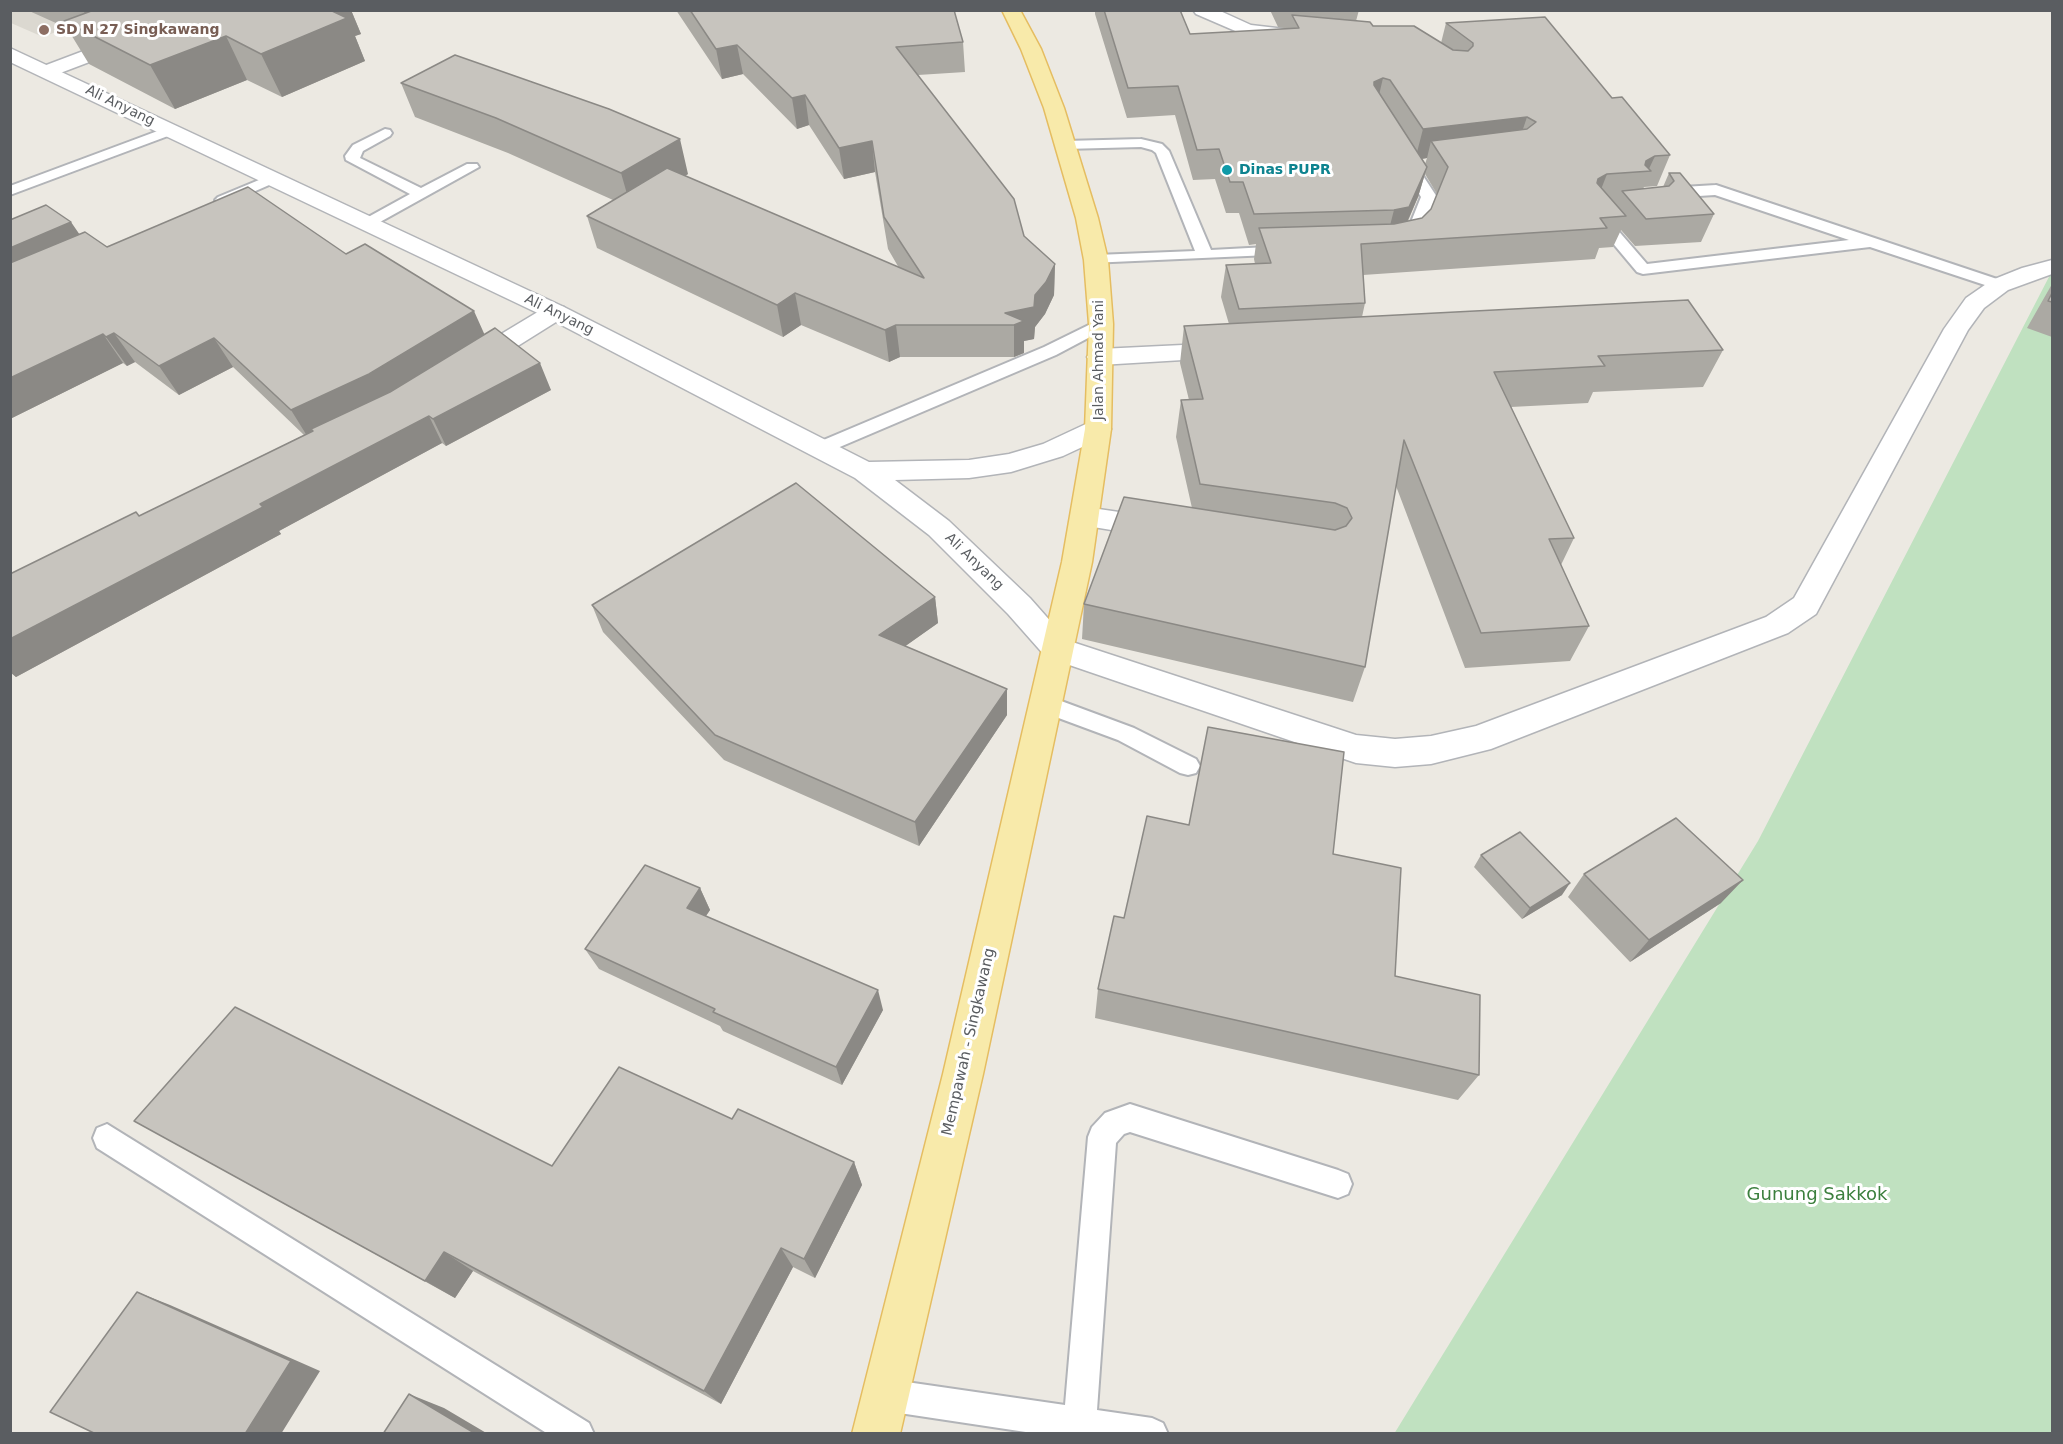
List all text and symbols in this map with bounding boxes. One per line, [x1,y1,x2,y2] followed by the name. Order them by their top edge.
[56,22,220,38] place label: SD N 27 Singkawang
[37,23,51,37] marker: SD N 27 Singkawang
[83,82,157,130] street label: Ali Anyang
[1239,162,1331,178] place label: Dinas PUPR
[1220,163,1234,177] marker: Dinas PUPR
[522,291,596,339] street label: Ali Anyang
[1091,300,1107,420] street label: Jalan Ahmad Yani
[941,530,1007,594] street label: Ali Anyang
[939,946,999,1138] street label: Mempawah - Singkawang
[1747,1184,1887,1206] park label: Gunung Sakkok

